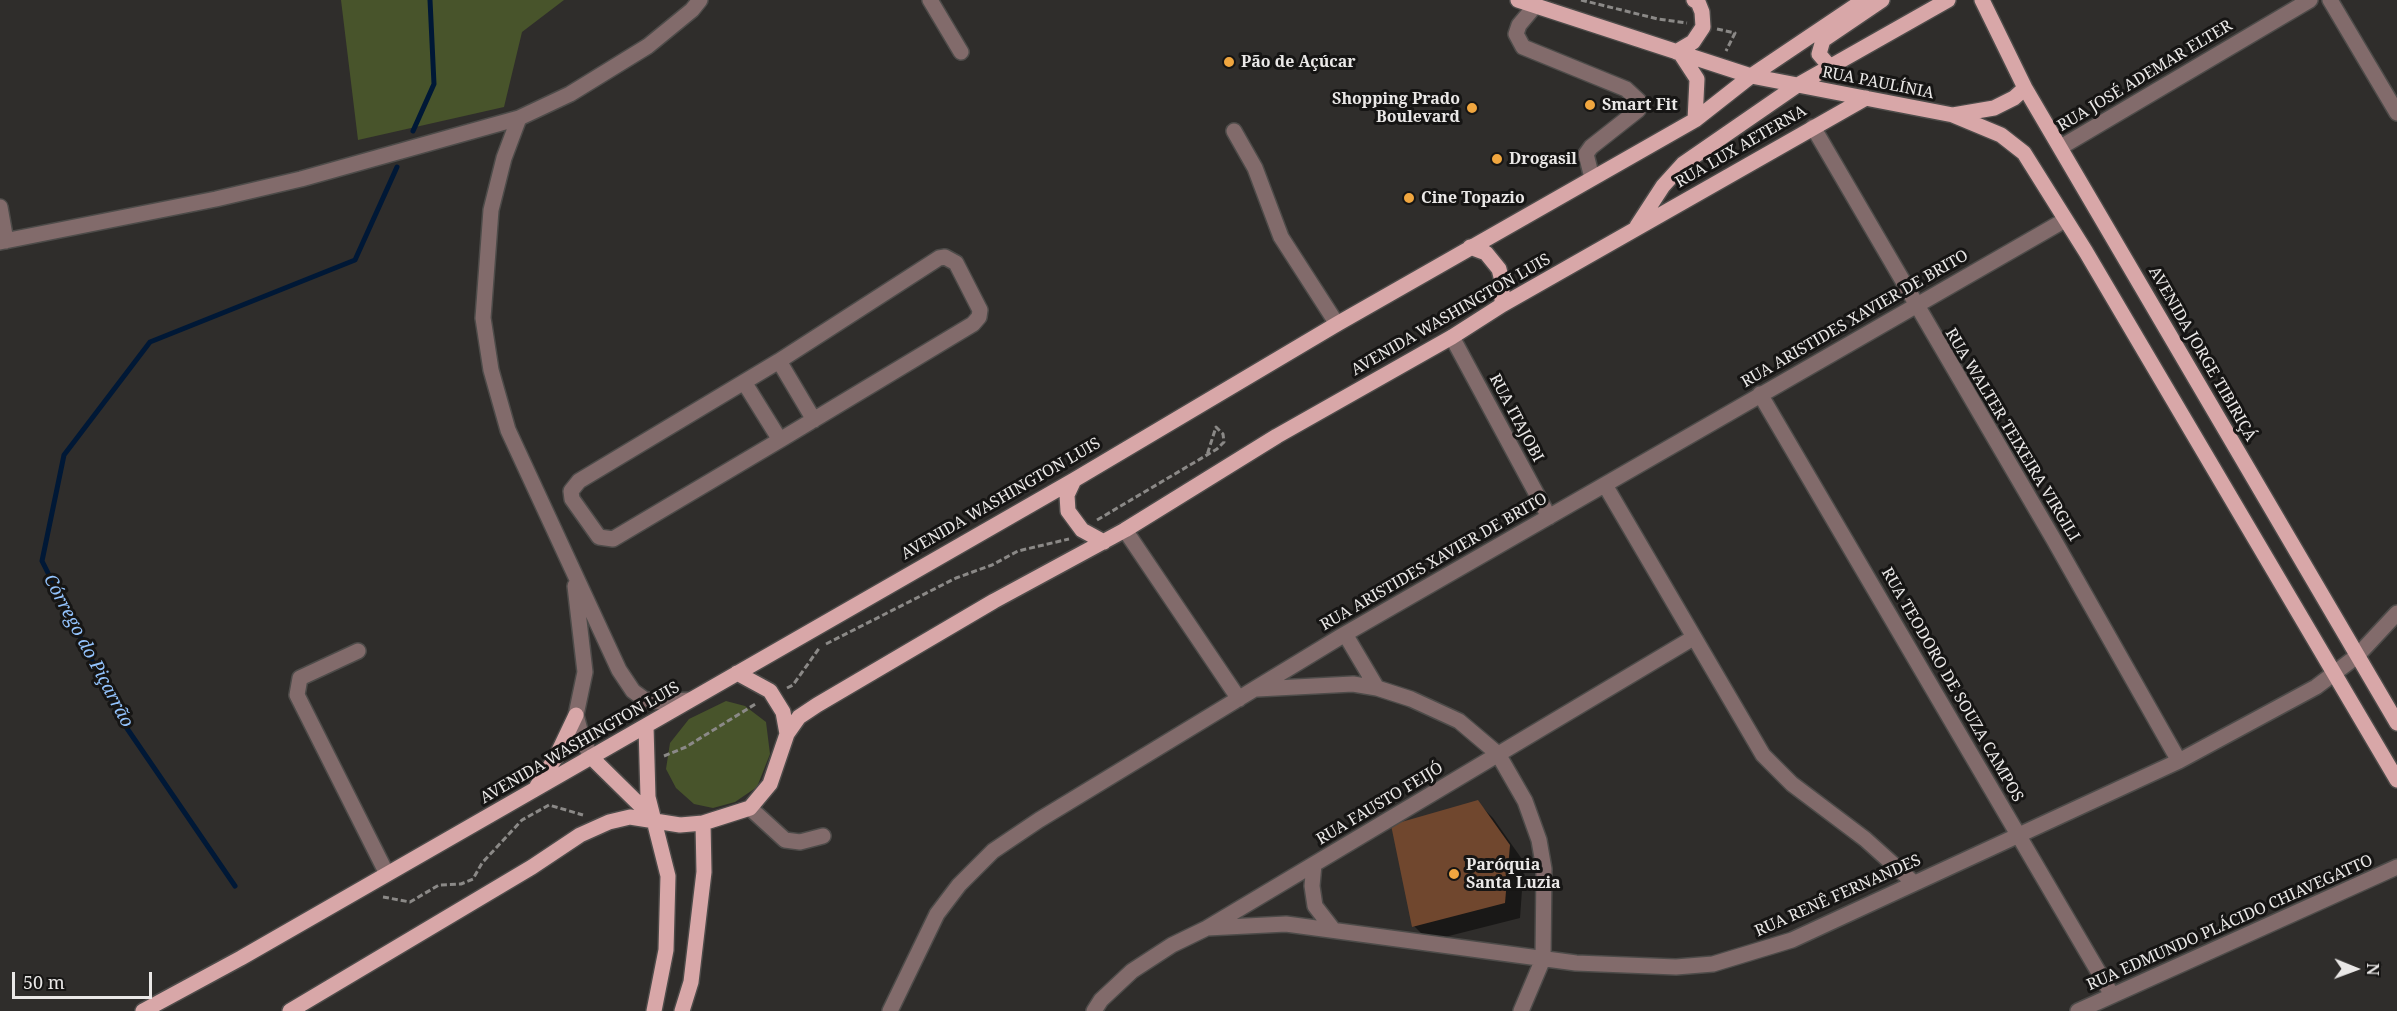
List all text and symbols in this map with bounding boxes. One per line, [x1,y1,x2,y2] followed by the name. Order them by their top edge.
[2054,16,2236,136] street label: RUA JOSÉ ADEMAR ELTER
[1241,52,1356,72] place label: Pão de Açúcar
[1222,55,1236,69] marker: Pão de Açúcar
[1820,63,1936,103] street label: RUA PAULÍNIA
[1332,89,1460,127] place label: Shopping Prado Boulevard
[1602,95,1678,115] place label: Smart Fit
[1583,98,1597,112] marker: Smart Fit
[1465,101,1479,115] marker: Shopping Prado Boulevard
[1672,102,1810,192] street label: RUA LUX AETERNA
[1509,149,1577,169] place label: Drogasil
[1490,152,1504,166] marker: Drogasil
[1421,188,1525,208] place label: Cine Topazio
[1402,191,1416,205] marker: Cine Topazio
[1738,246,1972,392] street label: RUA ARISTIDES XAVIER DE BRITO
[1348,250,1554,380] street label: AVENIDA WASHINGTON LUIS
[2144,263,2260,445] street label: AVENIDA JORGE TIBIRIÇÁ
[1941,325,2083,545] street label: RUA WALTER TEIXEIRA VIRGILI
[1485,371,1547,465] street label: RUA ITAJOBI
[898,434,1104,564] street label: AVENIDA WASHINGTON LUIS
[1317,489,1551,635] street label: RUA ARISTIDES XAVIER DE BRITO
[1877,564,2027,806] street label: RUA TEODORO DE SOUZA CAMPOS
[38,571,138,731] water label: Córrego do Piçarrão
[477,678,683,808] street label: AVENIDA WASHINGTON LUIS
[1313,759,1447,849] street label: RUA FAUSTO FEIJÓ
[1752,851,1924,941] street label: RUA RENÊ FERNANDES
[2084,851,2376,995] street label: RUA EDMUNDO PLÁCIDO CHIAVEGATTO
[1466,855,1561,893] place label: Paróquia Santa Luzia
[1447,867,1461,881] marker: Paróquia Santa Luzia
[2325,939,2385,999] north arrow
[15,960,154,998] scale bar
[23,970,65,994] text: 50 m

